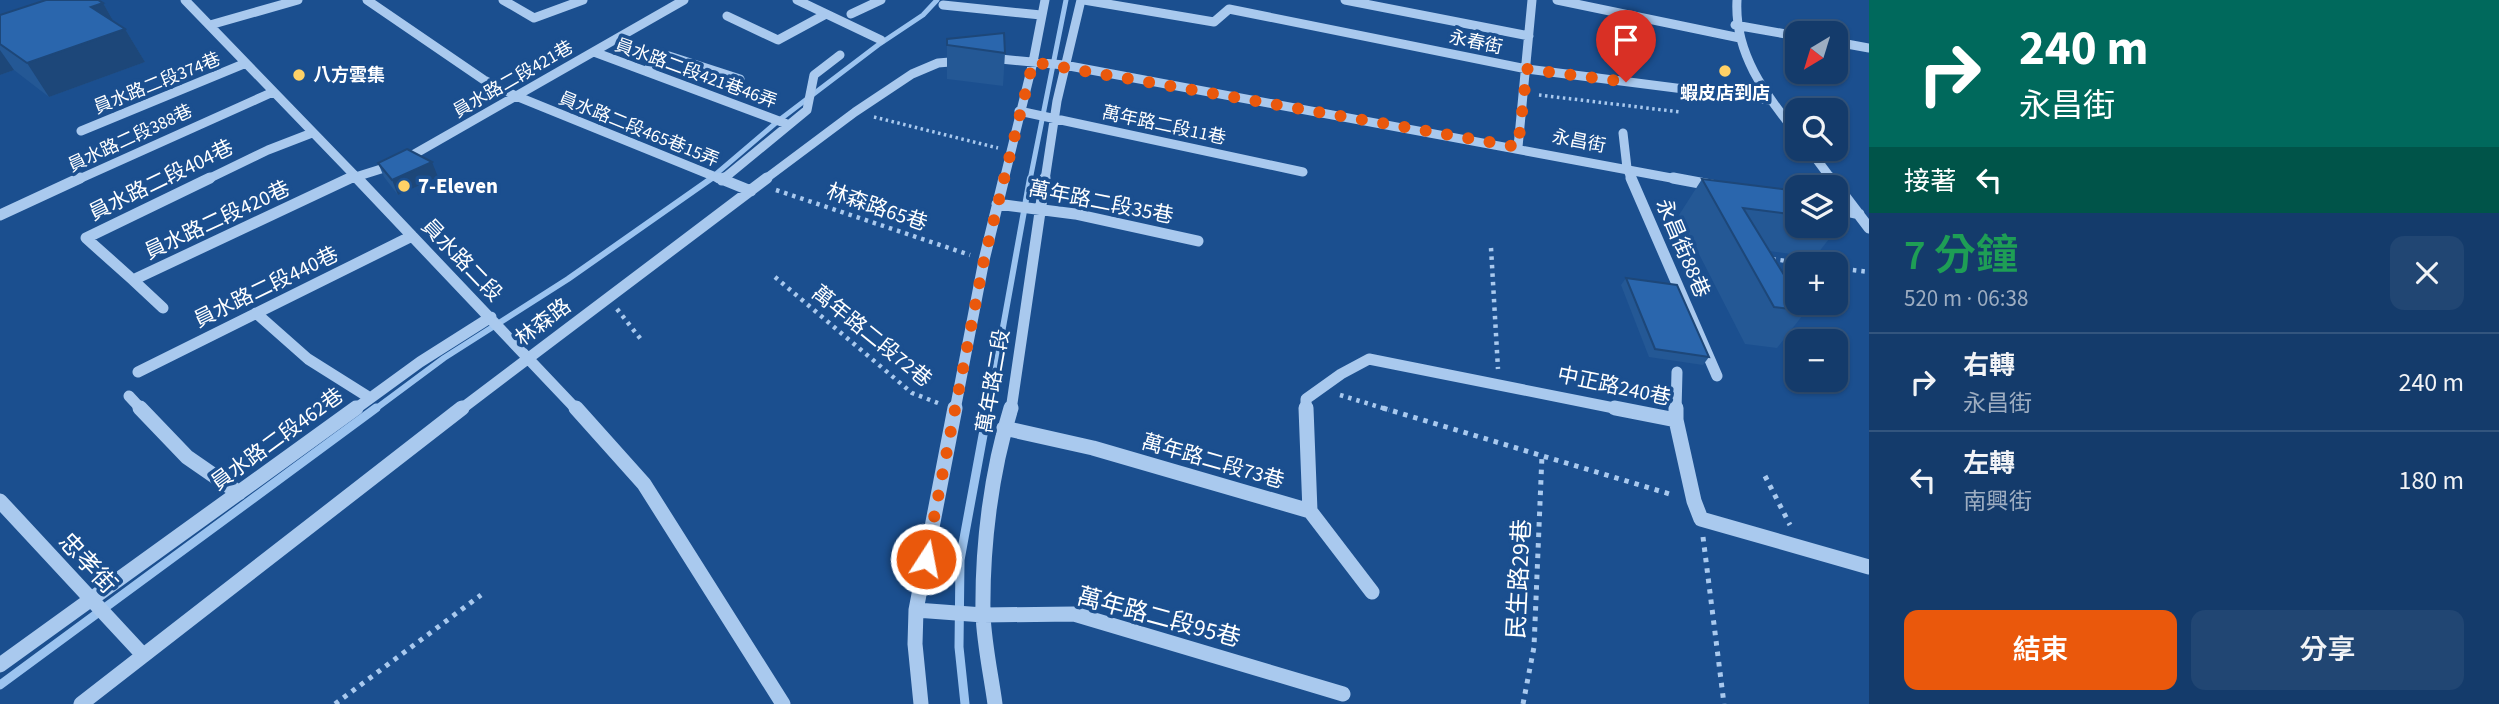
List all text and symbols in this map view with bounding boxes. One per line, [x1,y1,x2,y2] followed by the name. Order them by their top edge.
[1596,10,1656,82] pin
[2019,14,2148,84] text: 240 m
[1607,21,1645,59] icon: arrive
[1785,21,1848,84] north arrow
[1785,21,1848,392] map controls
[1447,25,1505,60] street label: 永春街
[1904,28,1995,119] icon: right
[611,33,780,114] street label: 員水路二段421巷46弄
[449,35,578,124] street label: 員水路二段421巷
[90,47,224,120] street label: 員水路二段374巷
[313,63,385,88] place label: 八方雲集
[1717,63,1733,79] marker: 蝦皮店到店
[291,67,307,83] marker: 八方雲集
[1680,81,1770,106] place label: 蝦皮店到店
[2019,83,2115,129] text: 永昌街
[555,86,723,173] street label: 員水路二段465巷15弄
[1785,98,1848,161] button: search
[64,99,197,178] street label: 員水路二段388巷
[1100,100,1228,151] street label: 萬年路二段11巷
[1550,124,1608,159] street label: 永昌街
[84,132,238,228] street label: 員水路二段404巷
[1970,161,2008,199] icon: left
[1904,163,1956,200] text: 接著
[418,171,498,201] place label: 7-Eleven
[139,173,295,267] street label: 員水路二段420巷
[1026,173,1176,231] street label: 萬年路二段35巷
[1785,175,1848,238] button: layers
[823,176,931,238] street label: 林森路65巷
[396,178,412,194] marker: 7-Eleven
[1649,194,1717,302] street label: 永昌街88巷
[415,212,509,308] street label: 員水路二段
[1904,226,2018,286] text: 7 分鐘
[2390,236,2464,310] button: close
[189,239,343,335] street label: 員水路二段440巷
[1785,252,1848,315] button: +
[805,278,939,394] street label: 萬年路二段72巷
[1904,282,2028,315] text: 520 m · 06:38
[509,291,577,353] street label: 林森路
[969,327,1017,435] street label: 萬年路二段
[1785,329,1848,392] button: −
[1963,347,2015,384] text: 右轉
[1554,359,1674,413] street label: 中正路240巷
[1904,363,1942,401] icon: right
[2398,364,2464,401] text: 240 m
[205,381,349,497] street label: 員水路二段462巷
[1963,387,2032,420] text: 永昌街
[1138,426,1288,496] street label: 萬年路二段73巷
[1963,445,2015,482] text: 左轉
[1904,461,1942,499] icon: left
[2398,462,2464,499] text: 180 m
[1963,485,2032,518] text: 南興街
[1499,518,1540,640] street label: 民生路29巷
[889,522,963,596] position arrow
[50,525,125,602] street label: 忠孝街
[1073,579,1244,656] street label: 萬年路二段95巷
[1904,610,2177,690] button: 結束
[2191,610,2464,690] button: 分享

